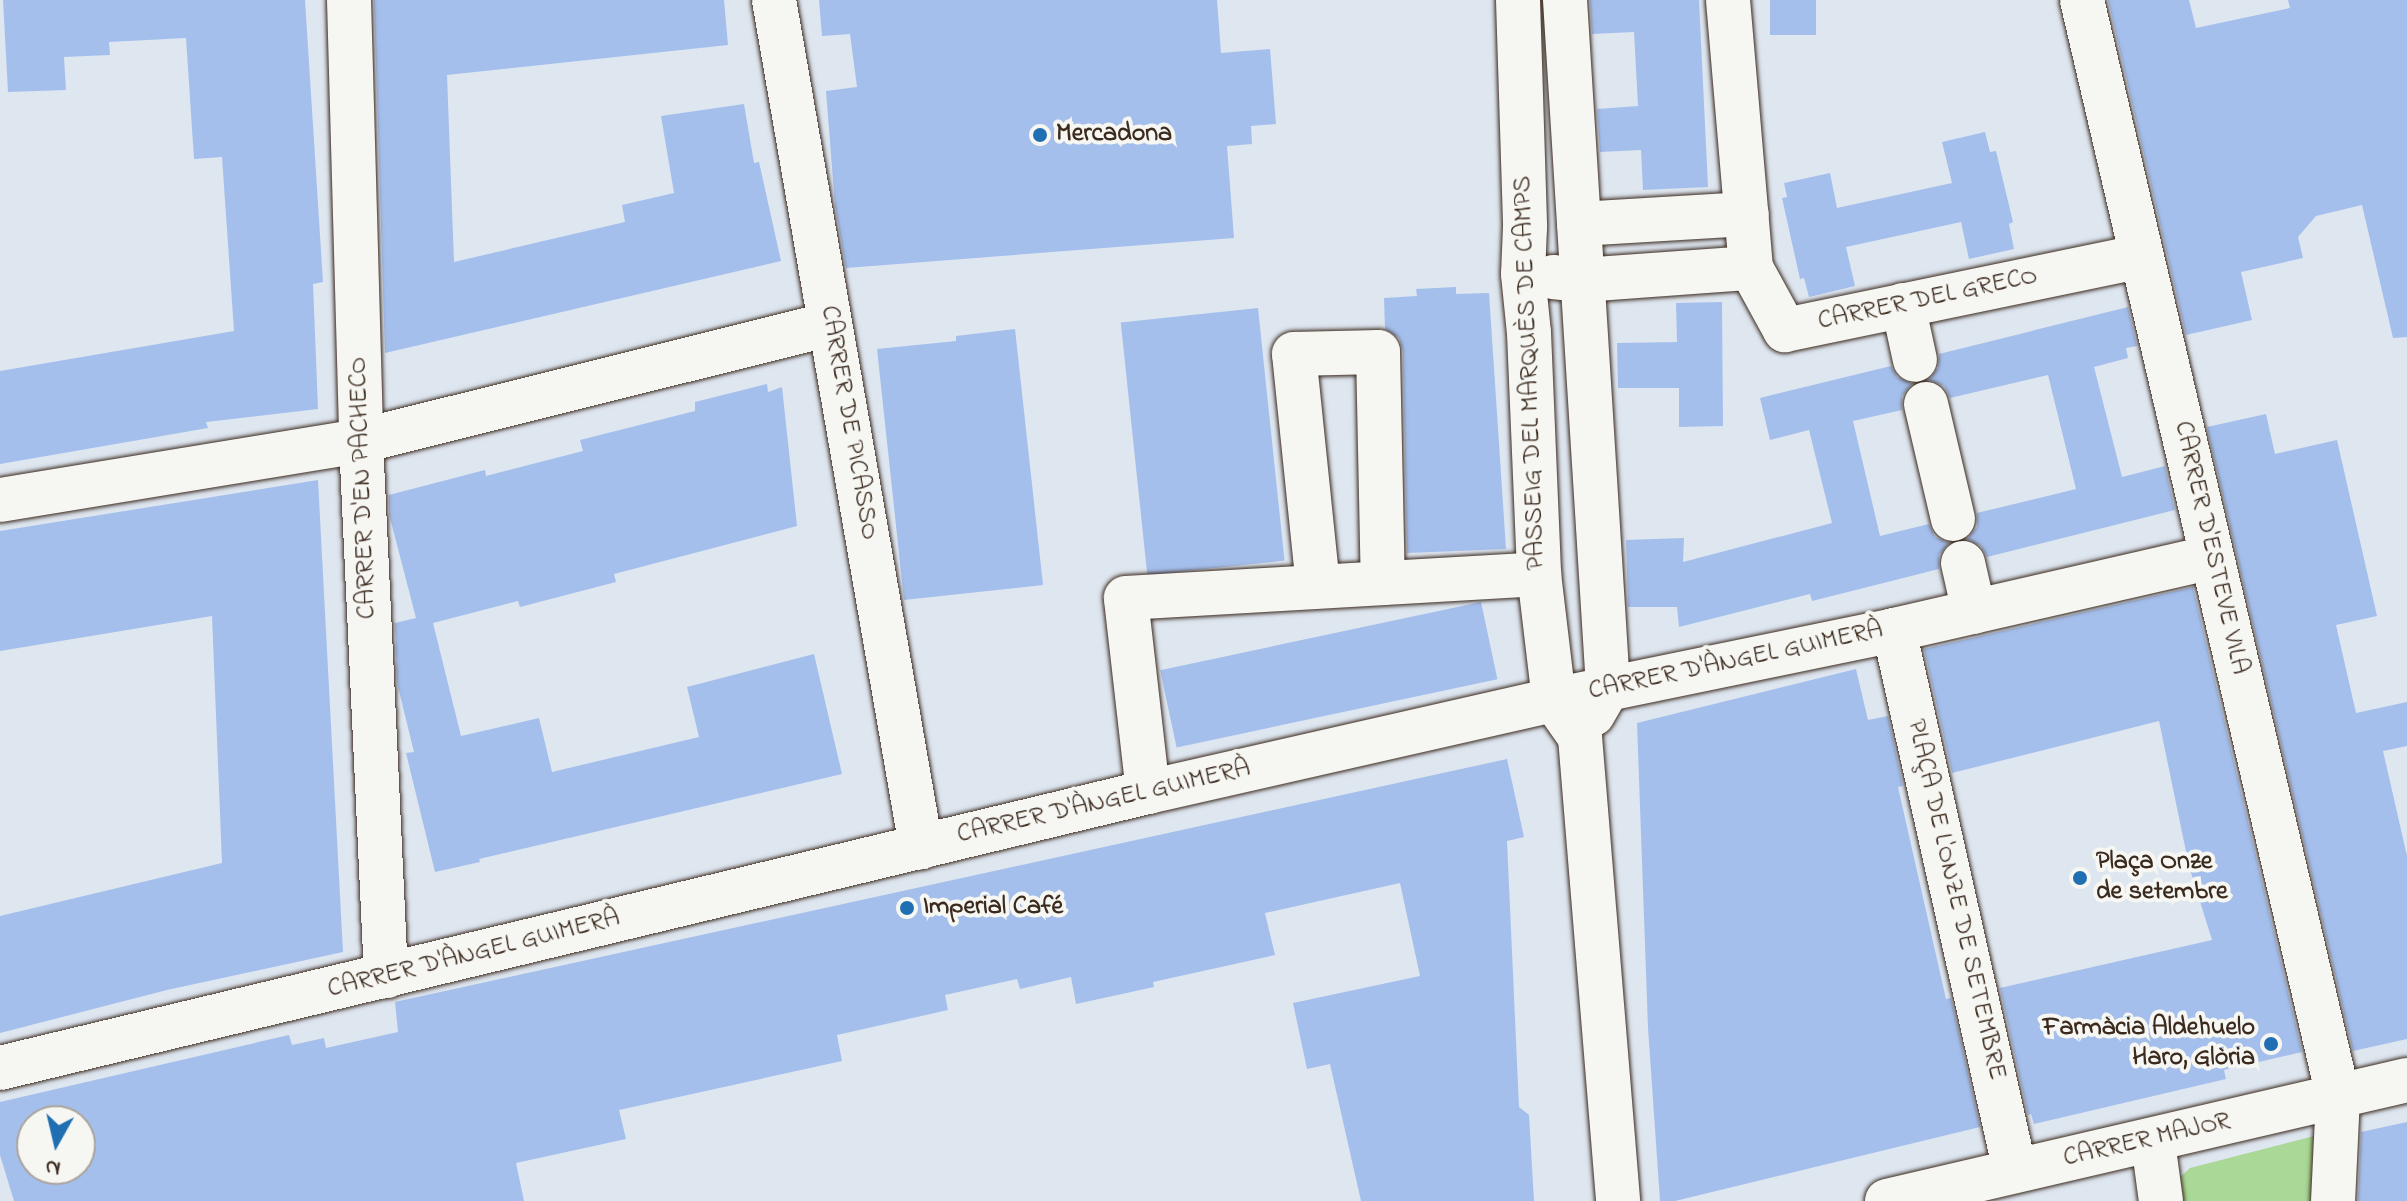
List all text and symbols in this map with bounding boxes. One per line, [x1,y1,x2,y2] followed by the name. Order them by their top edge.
[1056,119,1172,151] place label: Mercadona
[1031,126,1049,144] marker: Mercadona
[1509,175,1553,571] street label: PASSEIG DEL MARQUÈS DE CAMPS
[1815,261,2041,339] street label: CARRER DEL GRECO
[812,303,884,543] street label: CARRER DE PICASSO
[344,356,384,620] street label: CARRER D'EN PACHECO
[2166,418,2254,678] street label: CARRER D'ESTEVE VILA
[1586,616,1886,708] street label: CARRER D'ÀNGEL GUIMERÀ
[1898,717,2012,1083] street label: PLAÇA DE L'ONZE DE SETEMBRE
[954,754,1254,852] street label: CARRER D'ÀNGEL GUIMERÀ
[2096,847,2228,908] place label: Plaça Onze de setembre
[2071,869,2089,887] marker: Plaça Onze de setembre
[923,892,1063,924] place label: Imperial Café
[898,899,916,917] marker: Imperial Café
[325,904,623,1006] street label: CARRER D'ÀNGEL GUIMERÀ
[2043,1013,2255,1074] place label: Farmàcia Aldehuelo Haro, Glòria
[2262,1035,2280,1053] marker: Farmàcia Aldehuelo Haro, Glòria
[16,1105,96,1185] north arrow
[2061,1107,2233,1175] street label: CARRER MAJOR
[43,1150,63,1184] text: N

